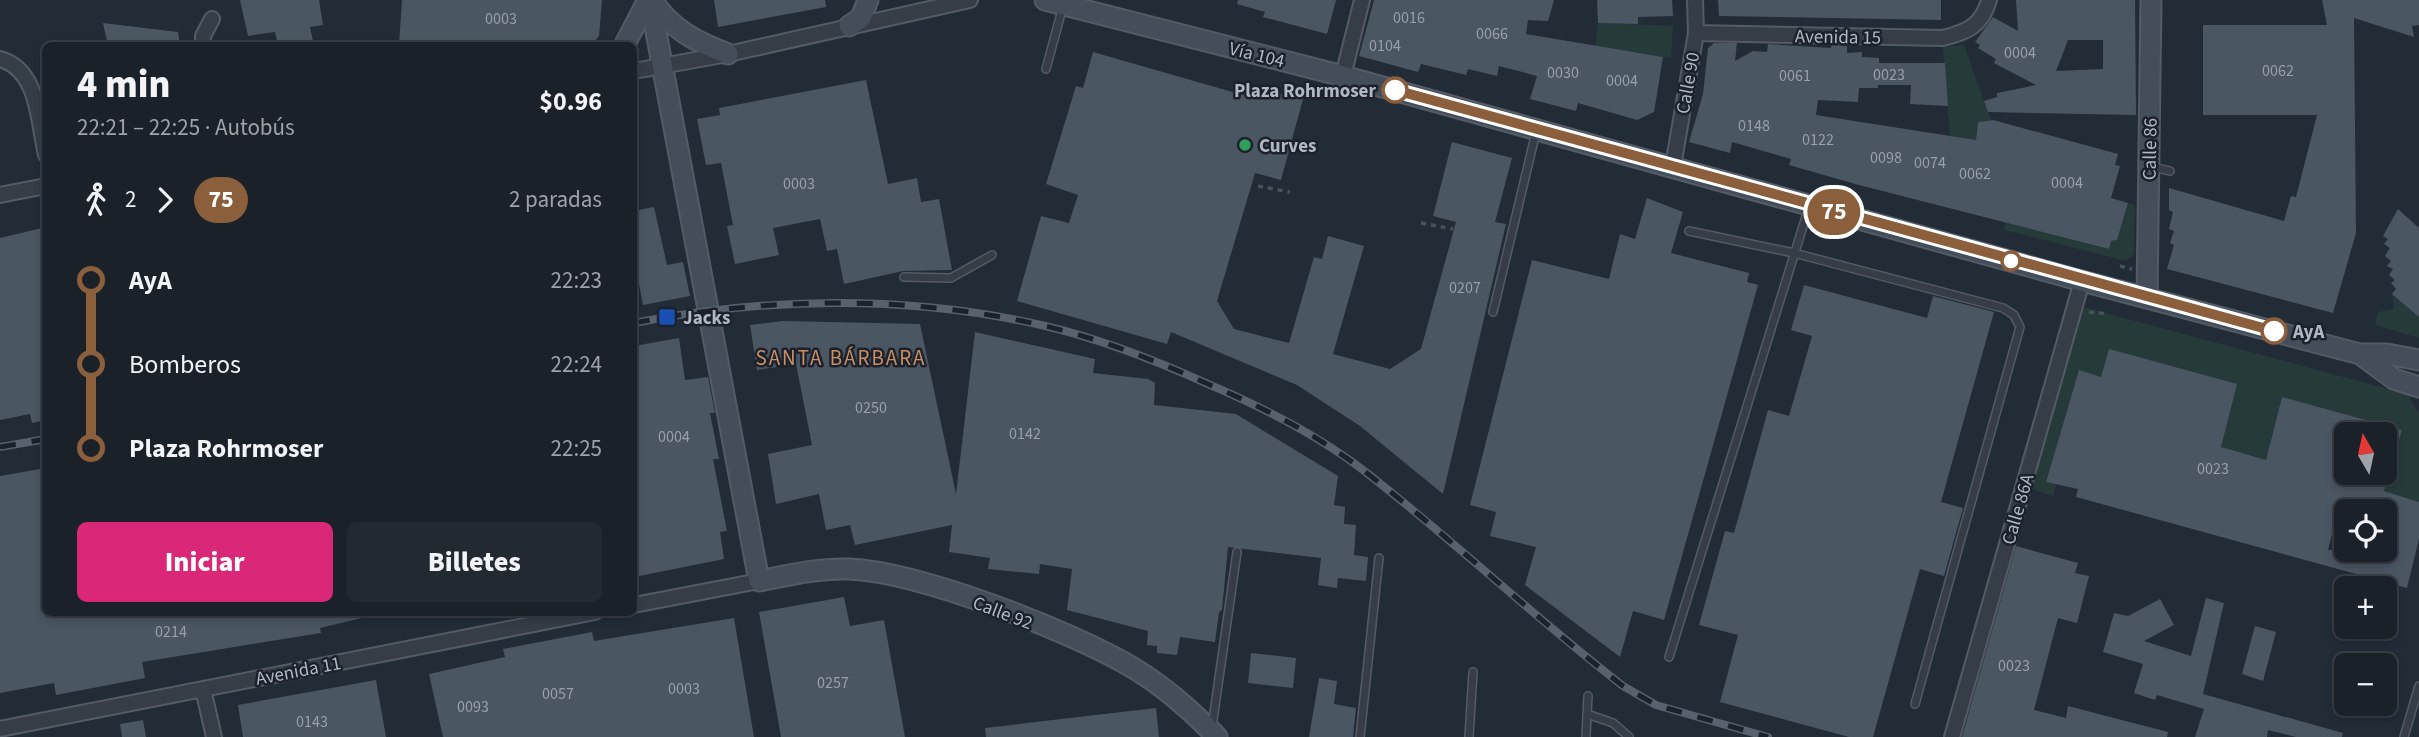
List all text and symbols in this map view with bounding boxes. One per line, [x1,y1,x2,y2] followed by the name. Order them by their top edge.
[1393,7,1425,29] house number: 0016
[485,8,517,30] house number: 0003
[1476,23,1508,45] house number: 0066
[1795,23,1881,52] street label: Avenida 15
[1369,35,1401,57] house number: 0104
[1226,36,1287,75] street label: Vía 104
[2004,42,2036,64] house number: 0004
[1670,50,1707,116] street label: Calle 90
[77,58,170,112] text: 4 min
[2262,60,2294,82] house number: 0062
[1547,62,1579,84] house number: 0030
[1873,64,1905,86] house number: 0023
[1779,65,1811,87] house number: 0061
[1606,70,1638,92] house number: 0004
[1382,77,1408,103] marker: Plaza Rohrmoser
[1234,78,1376,105] place label: Plaza Rohrmoser
[539,83,602,120] text: $0.96
[77,111,295,144] text: 22:21 – 22:25 · Autobús
[1738,115,1770,137] house number: 0148
[2136,118,2165,180] street label: Calle 86
[1802,129,1834,151] house number: 0122
[1259,133,1316,160] place label: Curves
[1237,137,1253,153] marker: Curves
[1870,147,1902,169] house number: 0098
[1914,152,1946,174] house number: 0074
[1959,163,1991,185] house number: 0062
[2051,172,2083,194] house number: 0004
[783,173,815,195] house number: 0003
[77,181,115,219] icon: walk
[146,181,184,219] icon: forward
[208,182,234,217] text: 75
[125,183,136,216] text: 2
[509,183,602,216] text: 2 paradas
[1802,189,1866,235] line badge: 75
[1821,194,1847,229] text: 75
[2001,251,2021,271] unlabelled marker
[129,262,172,299] text: AyA
[551,264,602,297] text: 22:23
[1449,277,1481,299] house number: 0207
[683,305,730,332] place label: Jacks
[657,307,677,327] marker: Jacks
[2261,318,2287,344] marker: AyA
[2292,319,2324,346] place label: AyA
[756,343,926,373] district label: SANTA BÁRBARA
[129,346,241,383] text: Bomberos
[551,348,602,381] text: 22:24
[855,397,887,419] house number: 0250
[2334,422,2398,485] north arrow
[2334,422,2397,716] map controls
[1009,423,1041,445] house number: 0142
[658,426,690,448] house number: 0004
[129,430,323,467] text: Plaza Rohrmoser
[551,432,602,465] text: 22:25
[2197,458,2229,480] house number: 0023
[1995,470,2042,548] street label: Calle 86A
[2334,499,2397,562] button: locate
[77,522,333,602] button: Iniciar
[347,522,602,602] button: Billetes
[2334,576,2397,639] button: +
[969,590,1036,637] street label: Calle 92
[155,621,187,643] house number: 0214
[253,650,343,693] street label: Avenida 11
[2334,653,2397,716] button: −
[1998,655,2030,677] house number: 0023
[817,672,849,694] house number: 0257
[668,678,700,700] house number: 0003
[542,683,574,705] house number: 0057
[457,696,489,718] house number: 0093
[296,711,328,733] house number: 0143

